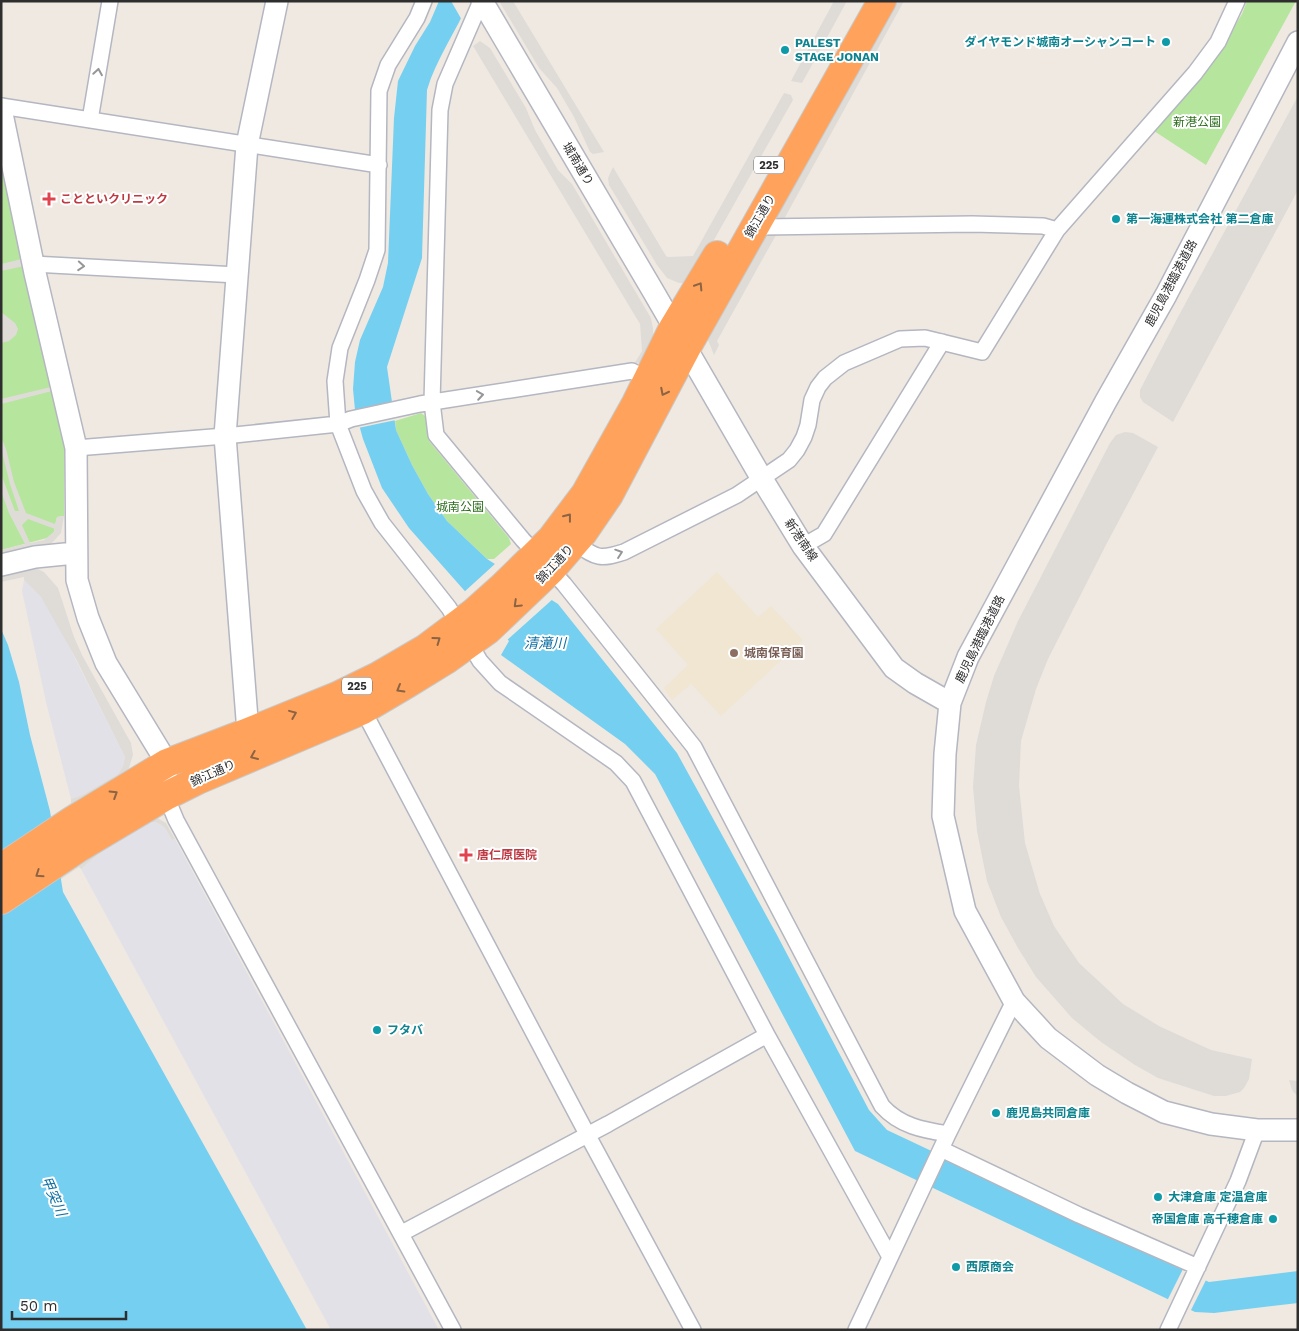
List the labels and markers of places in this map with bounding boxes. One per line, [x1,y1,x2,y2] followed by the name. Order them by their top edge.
[965,35,1156,49] place label: ダイヤモンド城南オーシャンコート
[795,36,879,64] place label: PALEST STAGE JONAN
[1160,36,1172,48] marker: ダイヤモンド城南オーシャンコート
[779,44,791,56] marker: PALEST STAGE JONAN
[42,192,56,206] marker: ことといクリニック
[60,192,168,206] place label: ことといクリニック
[1126,212,1273,226] place label: 第一海運株式会社 第二倉庫
[1110,213,1122,225] marker: 第一海運株式会社 第二倉庫
[744,646,804,660] place label: 城南保育園
[728,647,740,659] marker: 城南保育園
[459,848,473,862] marker: 唐仁原医院
[477,848,537,862] place label: 唐仁原医院
[387,1023,423,1037] place label: フタバ
[371,1024,383,1036] marker: フタバ
[1006,1106,1090,1120] place label: 鹿児島共同倉庫
[990,1107,1002,1119] marker: 鹿児島共同倉庫
[1168,1190,1267,1204] place label: 大津倉庫 定温倉庫
[1152,1191,1164,1203] marker: 大津倉庫 定温倉庫
[1152,1212,1263,1226] place label: 帝国倉庫 高千穂倉庫
[1267,1213,1279,1225] marker: 帝国倉庫 高千穂倉庫
[966,1260,1014,1274] place label: 西原商会
[950,1261,962,1273] marker: 西原商会

